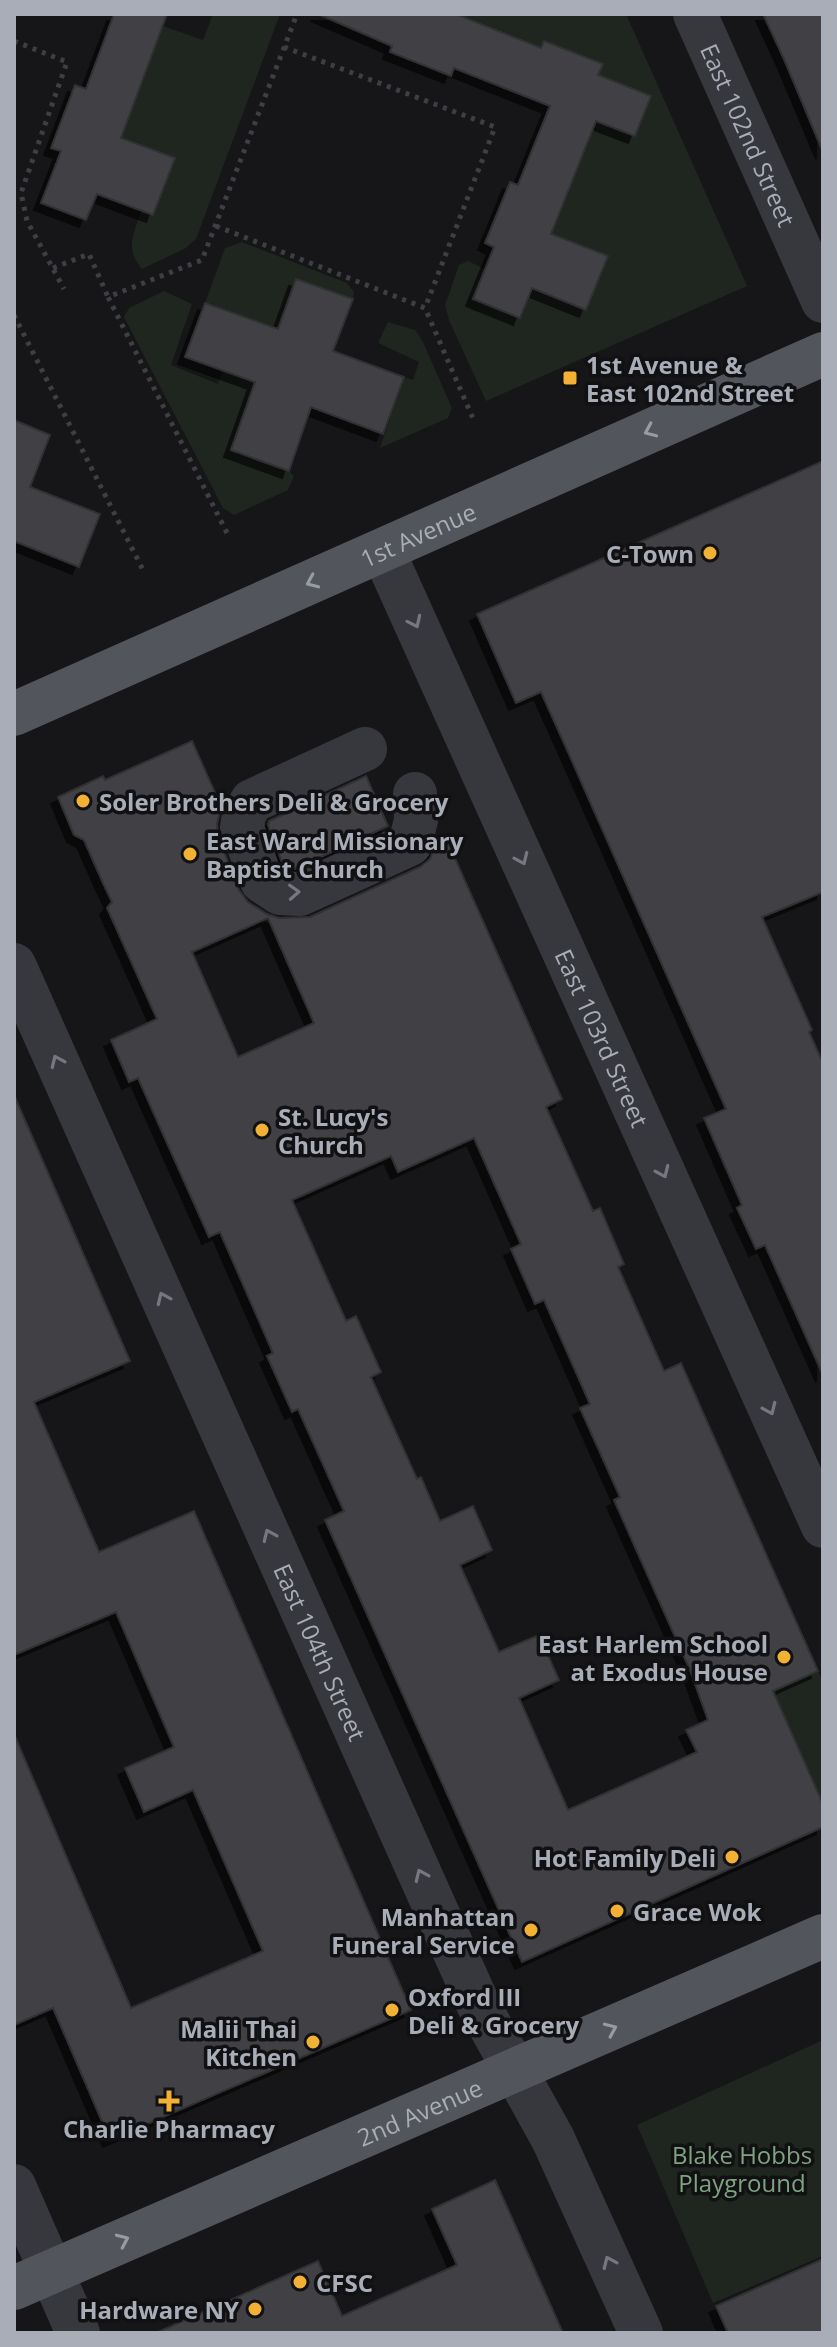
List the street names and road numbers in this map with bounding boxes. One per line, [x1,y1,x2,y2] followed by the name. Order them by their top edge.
[694,38,804,231] street label: East 102nd Street
[355,494,481,574] street label: 1st Avenue
[548,943,657,1132] street label: East 103rd Street
[267,1558,375,1745] street label: East 104th Street
[352,2070,487,2153] street label: 2nd Avenue

